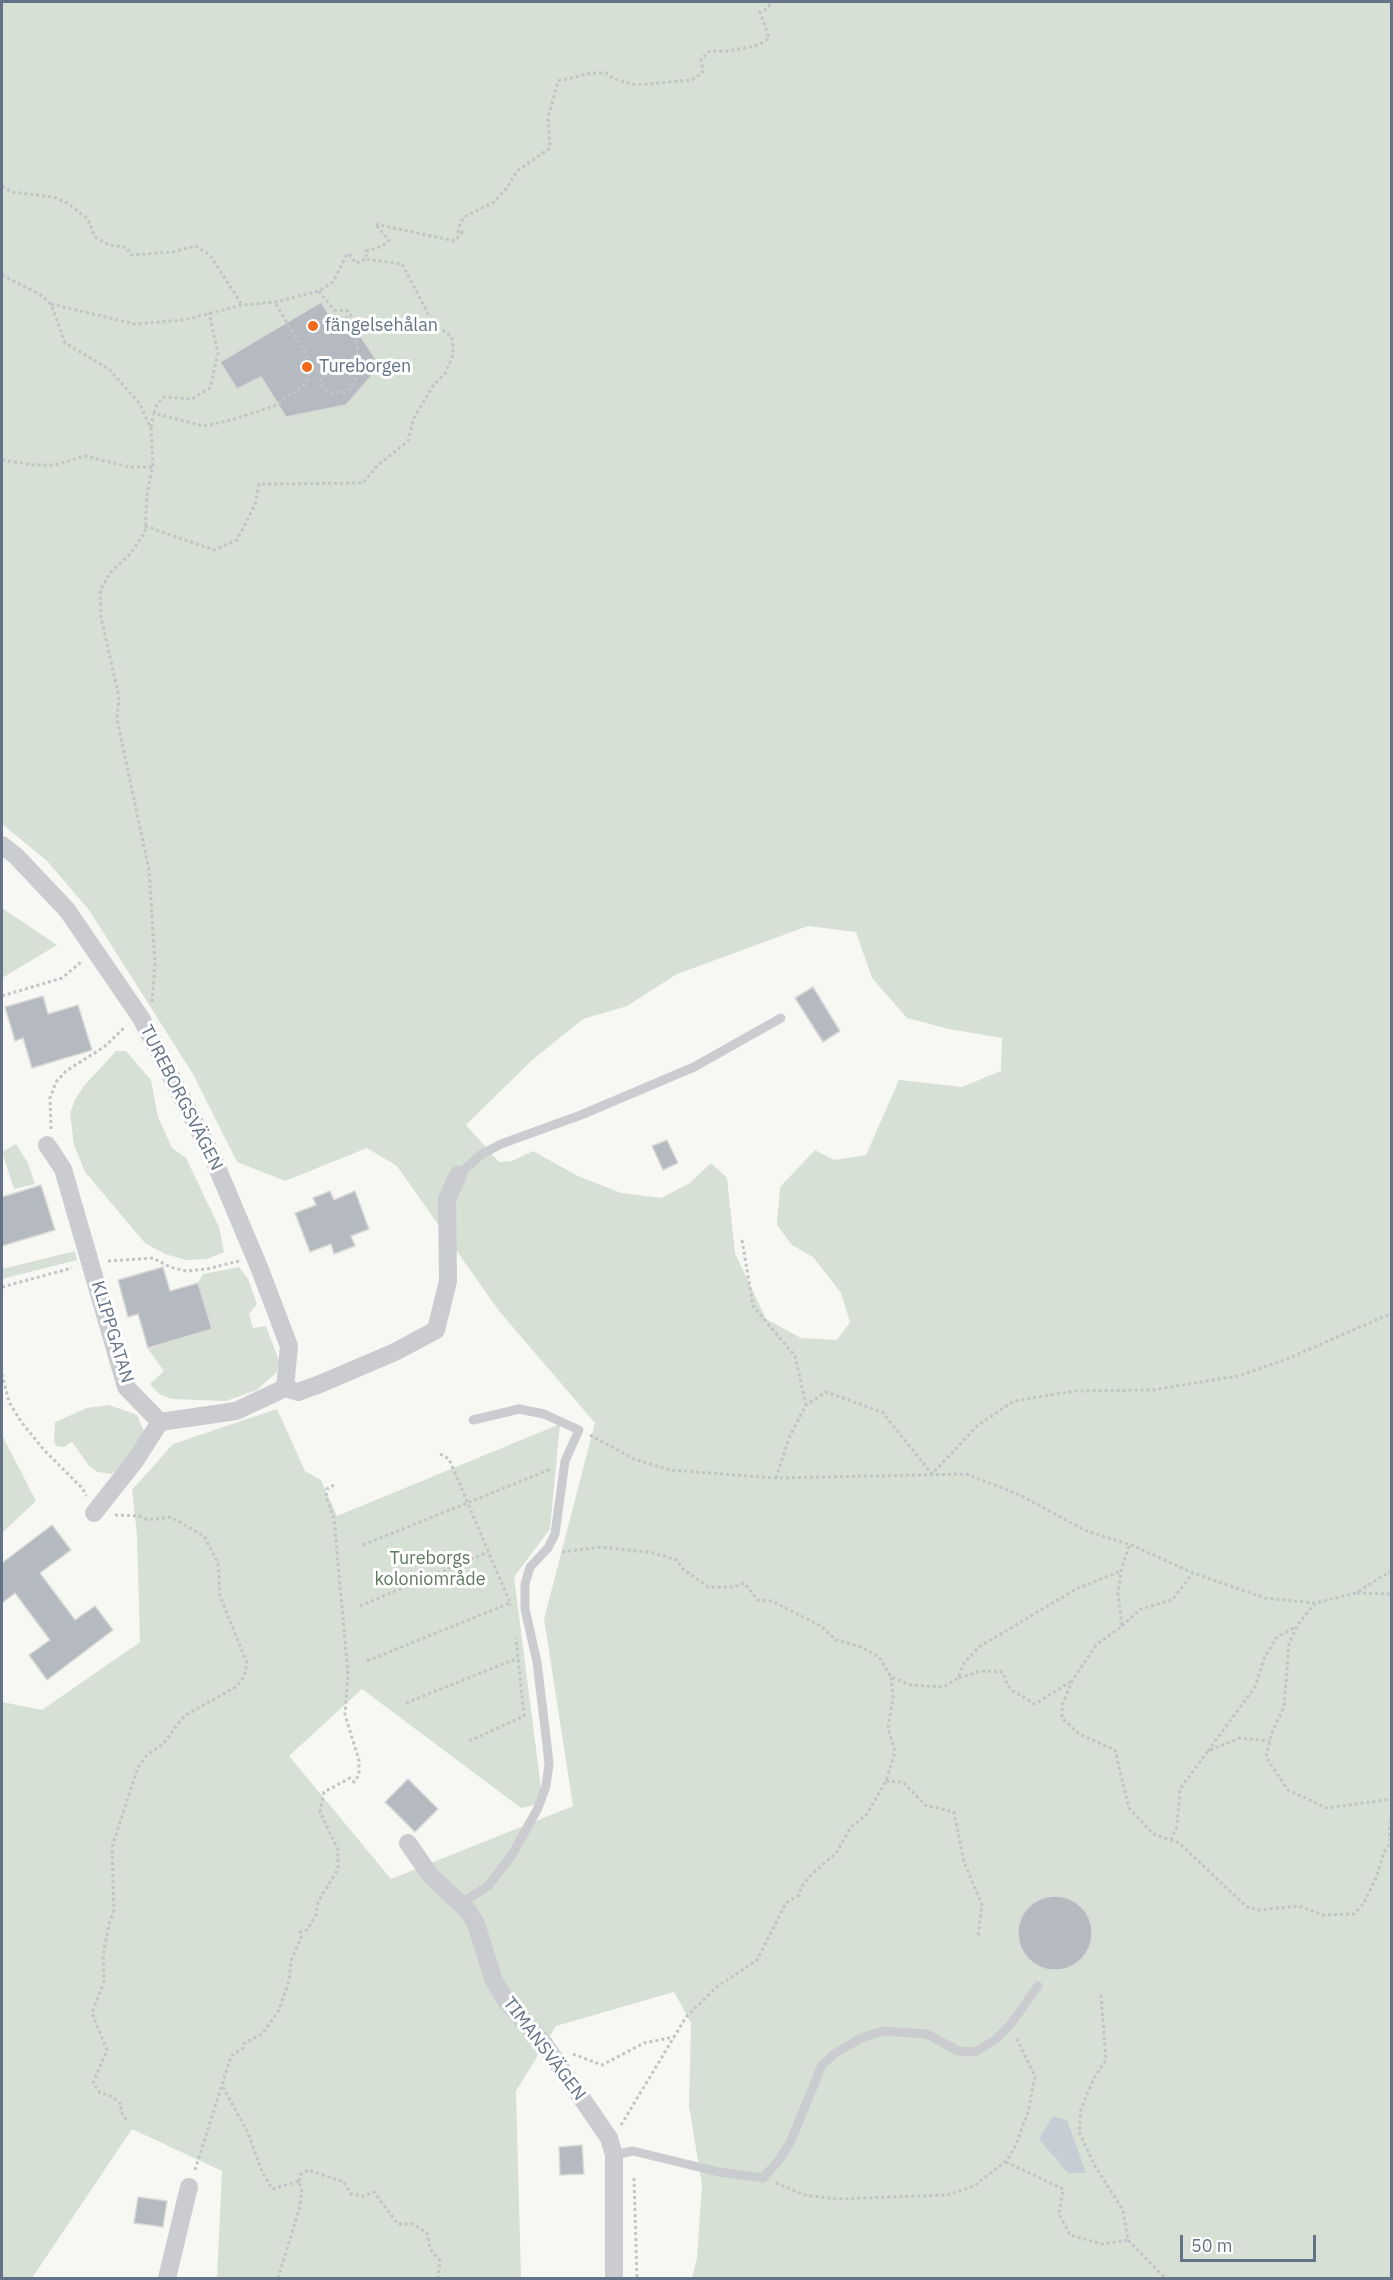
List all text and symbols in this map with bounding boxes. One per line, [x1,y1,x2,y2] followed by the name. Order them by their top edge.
[325,315,438,337] place label: fängelsehålan
[306,319,320,333] marker: fängelsehålan
[319,356,411,378] place label: Tureborgen
[300,360,314,374] marker: Tureborgen
[135,1022,227,1174] street label: TUREBORGSVÄGEN
[86,1278,138,1386] street label: KLIPPGATAN
[374,1548,486,1590] park label: Tureborgs koloniområde
[498,1993,590,2105] street label: TIMANSVÄGEN
[1183,2223,1320,2261] scale bar
[1191,2234,1233,2257] text: 50 m

